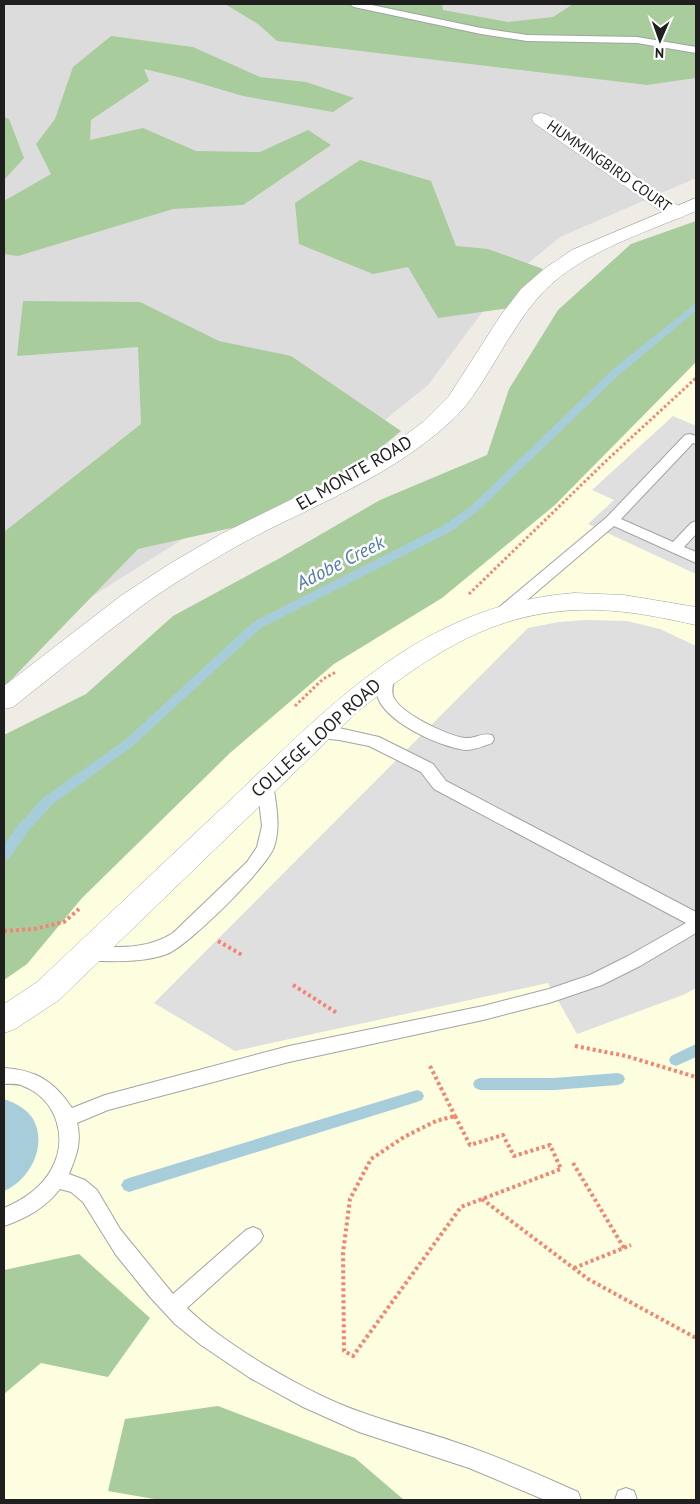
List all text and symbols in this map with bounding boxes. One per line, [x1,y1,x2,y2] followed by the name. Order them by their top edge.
[635,15,685,65] north arrow
[655,44,664,62] text: N
[543,115,676,216] street label: HUMMINGBIRD COURT
[292,430,416,515] street label: EL MONTE ROAD
[291,529,389,595] water label: Adobe Creek
[246,673,385,802] street label: COLLEGE LOOP ROAD

